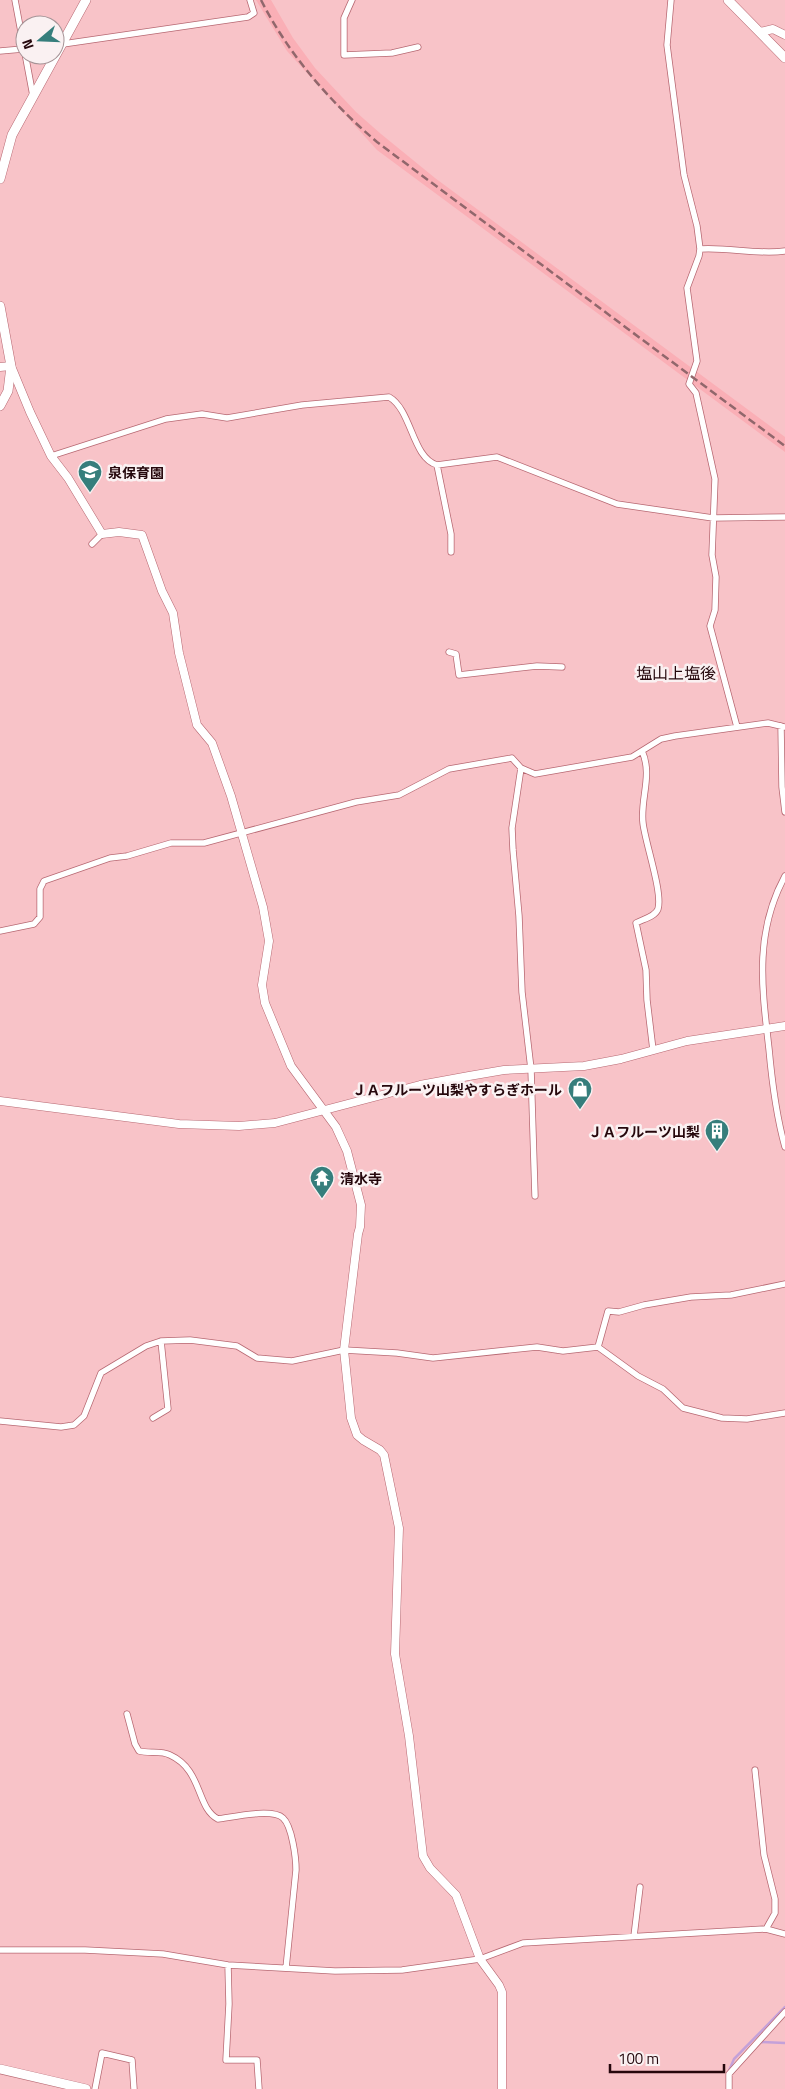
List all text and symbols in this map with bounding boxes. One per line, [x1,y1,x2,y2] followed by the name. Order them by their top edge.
[15,15,65,65] north arrow
[16,36,39,52] text: N
[77,459,103,493] school or university icon: 泉保育園
[108,462,164,483] place label: 泉保育園
[636,661,716,685] district label: 塩山上塩後
[567,1076,593,1110] shop icon: ＪＡフルーツ山梨やすらぎホール
[352,1079,562,1100] place label: ＪＡフルーツ山梨やすらぎホール
[704,1118,730,1152] building icon: ＪＡフルーツ山梨
[588,1121,700,1142] place label: ＪＡフルーツ山梨
[309,1165,335,1199] temple icon: 清水寺
[340,1168,382,1189] place label: 清水寺
[610,2042,724,2074] scale bar
[618,2047,659,2070] text: 100 m

